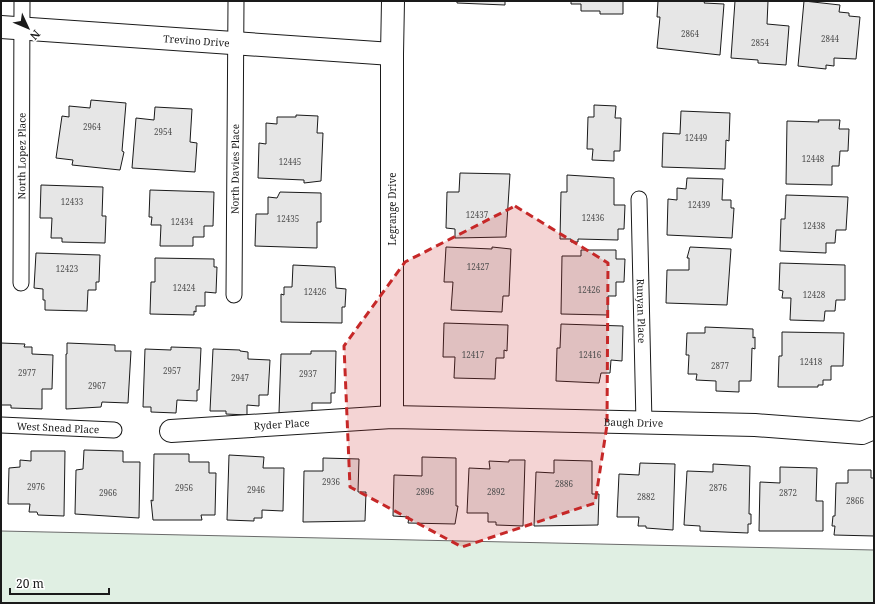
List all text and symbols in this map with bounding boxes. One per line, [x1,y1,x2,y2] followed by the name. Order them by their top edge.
[8,8,48,48] north arrow
[27,27,44,44] text: N
[681,28,699,39] house number: 2864
[163,31,230,50] street label: Trevino Drive
[821,33,839,44] house number: 2844
[751,37,769,48] house number: 2854
[14,112,29,200] street label: North Lopez Place
[83,121,101,132] house number: 2964
[228,124,242,214] street label: North Davies Place
[154,126,172,137] house number: 2954
[685,132,707,143] house number: 12449
[802,153,825,164] house number: 12448
[279,156,301,167] house number: 12445
[385,172,399,246] street label: Legrange Drive
[61,196,84,207] house number: 12433
[688,199,710,210] house number: 12439
[466,209,489,220] house number: 12437
[582,212,605,223] house number: 12436
[277,213,299,224] house number: 12435
[171,216,194,227] house number: 12434
[803,220,826,231] house number: 12438
[467,261,490,272] house number: 12427
[56,263,79,274] house number: 12423
[634,279,649,343] street label: Runyan Place
[173,282,196,293] house number: 12424
[578,284,601,295] house number: 12426
[304,286,327,297] house number: 12426
[803,289,826,300] house number: 12428
[462,349,485,360] house number: 12417
[579,349,602,360] house number: 12416
[800,356,823,367] house number: 12418
[711,360,729,371] house number: 2877
[163,365,181,376] house number: 2957
[18,367,36,378] house number: 2977
[299,368,317,379] house number: 2937
[231,372,249,383] house number: 2947
[88,380,106,391] house number: 2967
[253,415,310,433] street label: Ryder Place
[604,415,663,430] street label: Baugh Drive
[16,419,100,436] street label: West Snead Place
[322,476,340,487] house number: 2936
[555,478,573,489] house number: 2886
[27,481,45,492] house number: 2976
[175,482,193,493] house number: 2956
[709,482,727,493] house number: 2876
[247,484,265,495] house number: 2946
[416,486,434,497] house number: 2896
[487,486,505,497] house number: 2892
[99,487,117,498] house number: 2966
[779,487,797,498] house number: 2872
[637,491,655,502] house number: 2882
[846,495,864,506] house number: 2866
[10,570,109,596] scale bar
[16,575,44,592] text: 20 m

